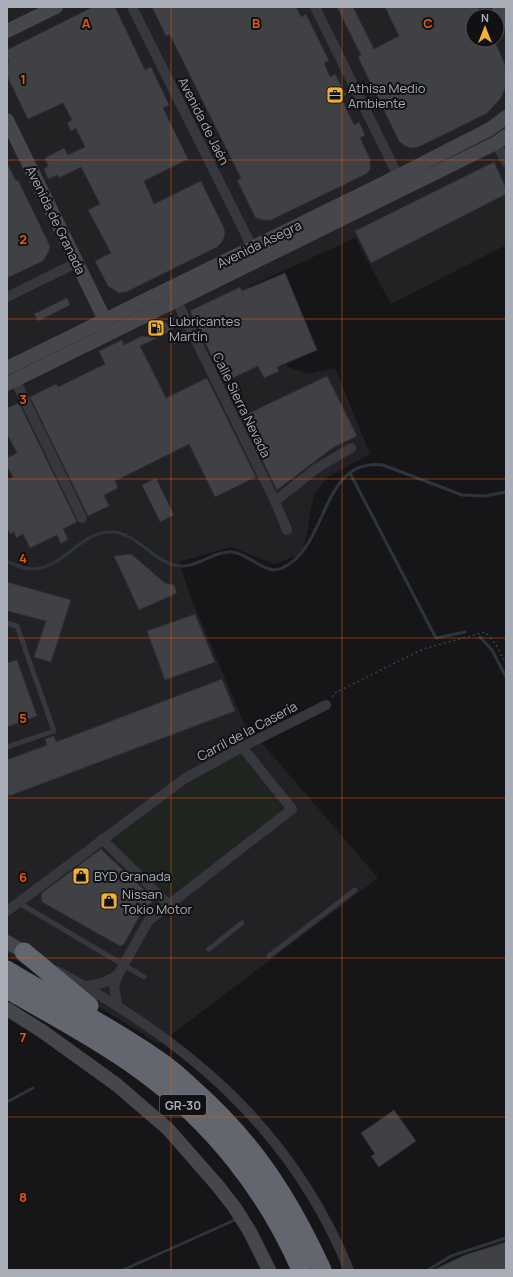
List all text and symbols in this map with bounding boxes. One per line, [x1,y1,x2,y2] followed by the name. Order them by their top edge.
[465,8,505,48] north arrow
[481,10,489,25] text: N
[82,14,91,32] text: A
[252,14,260,32] text: B
[423,14,433,32] text: C
[20,70,26,88] text: 1
[174,74,234,168] street label: Avenida de Jaén
[348,79,426,112] place label: Athisa Medio Ambiente
[325,85,345,105] office icon: Athisa Medio Ambiente
[22,163,90,277] street label: Avenida de Granada
[214,216,304,272] street label: Avenida Asegra
[19,230,27,248] text: 2
[169,312,240,345] place label: Lubricantes Martín
[146,318,166,338] fuel station icon: Lubricantes Martín
[209,349,275,461] street label: Calle Sierra Nevada
[19,390,27,408] text: 3
[19,549,27,567] text: 4
[194,697,300,765] street label: Carril de la Casería
[19,709,27,727] text: 5
[71,866,91,886] shop icon: BYD Granada
[94,867,171,885] place label: BYD Granada
[19,868,27,886] text: 6
[122,885,192,918] place label: Nissan Tokio Motor
[99,891,119,911] shop icon: Nissan Tokio Motor
[20,1028,27,1046] text: 7
[160,1095,206,1115] road number: GR-30
[19,1188,27,1206] text: 8

